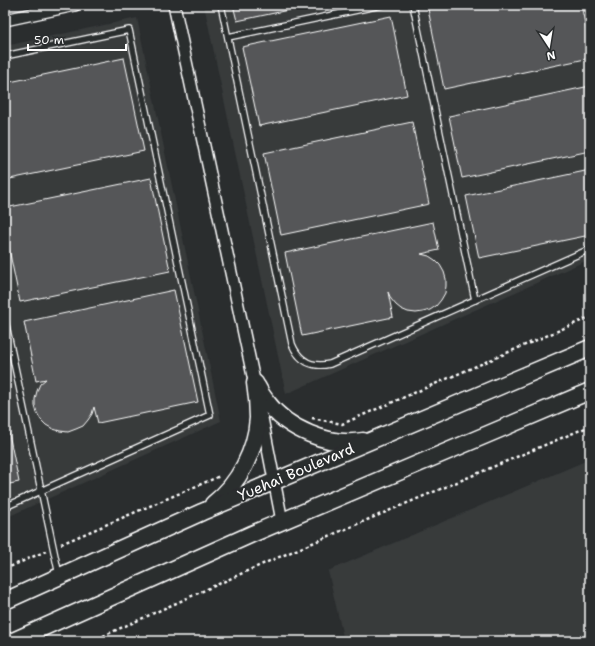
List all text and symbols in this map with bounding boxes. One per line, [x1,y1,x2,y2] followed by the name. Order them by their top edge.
[28,26,126,52] scale bar
[529,26,569,66] north arrow
[34,32,64,48] text: 50 m
[545,47,557,64] text: N
[235,438,358,506] street label: Yuehai Boulevard

